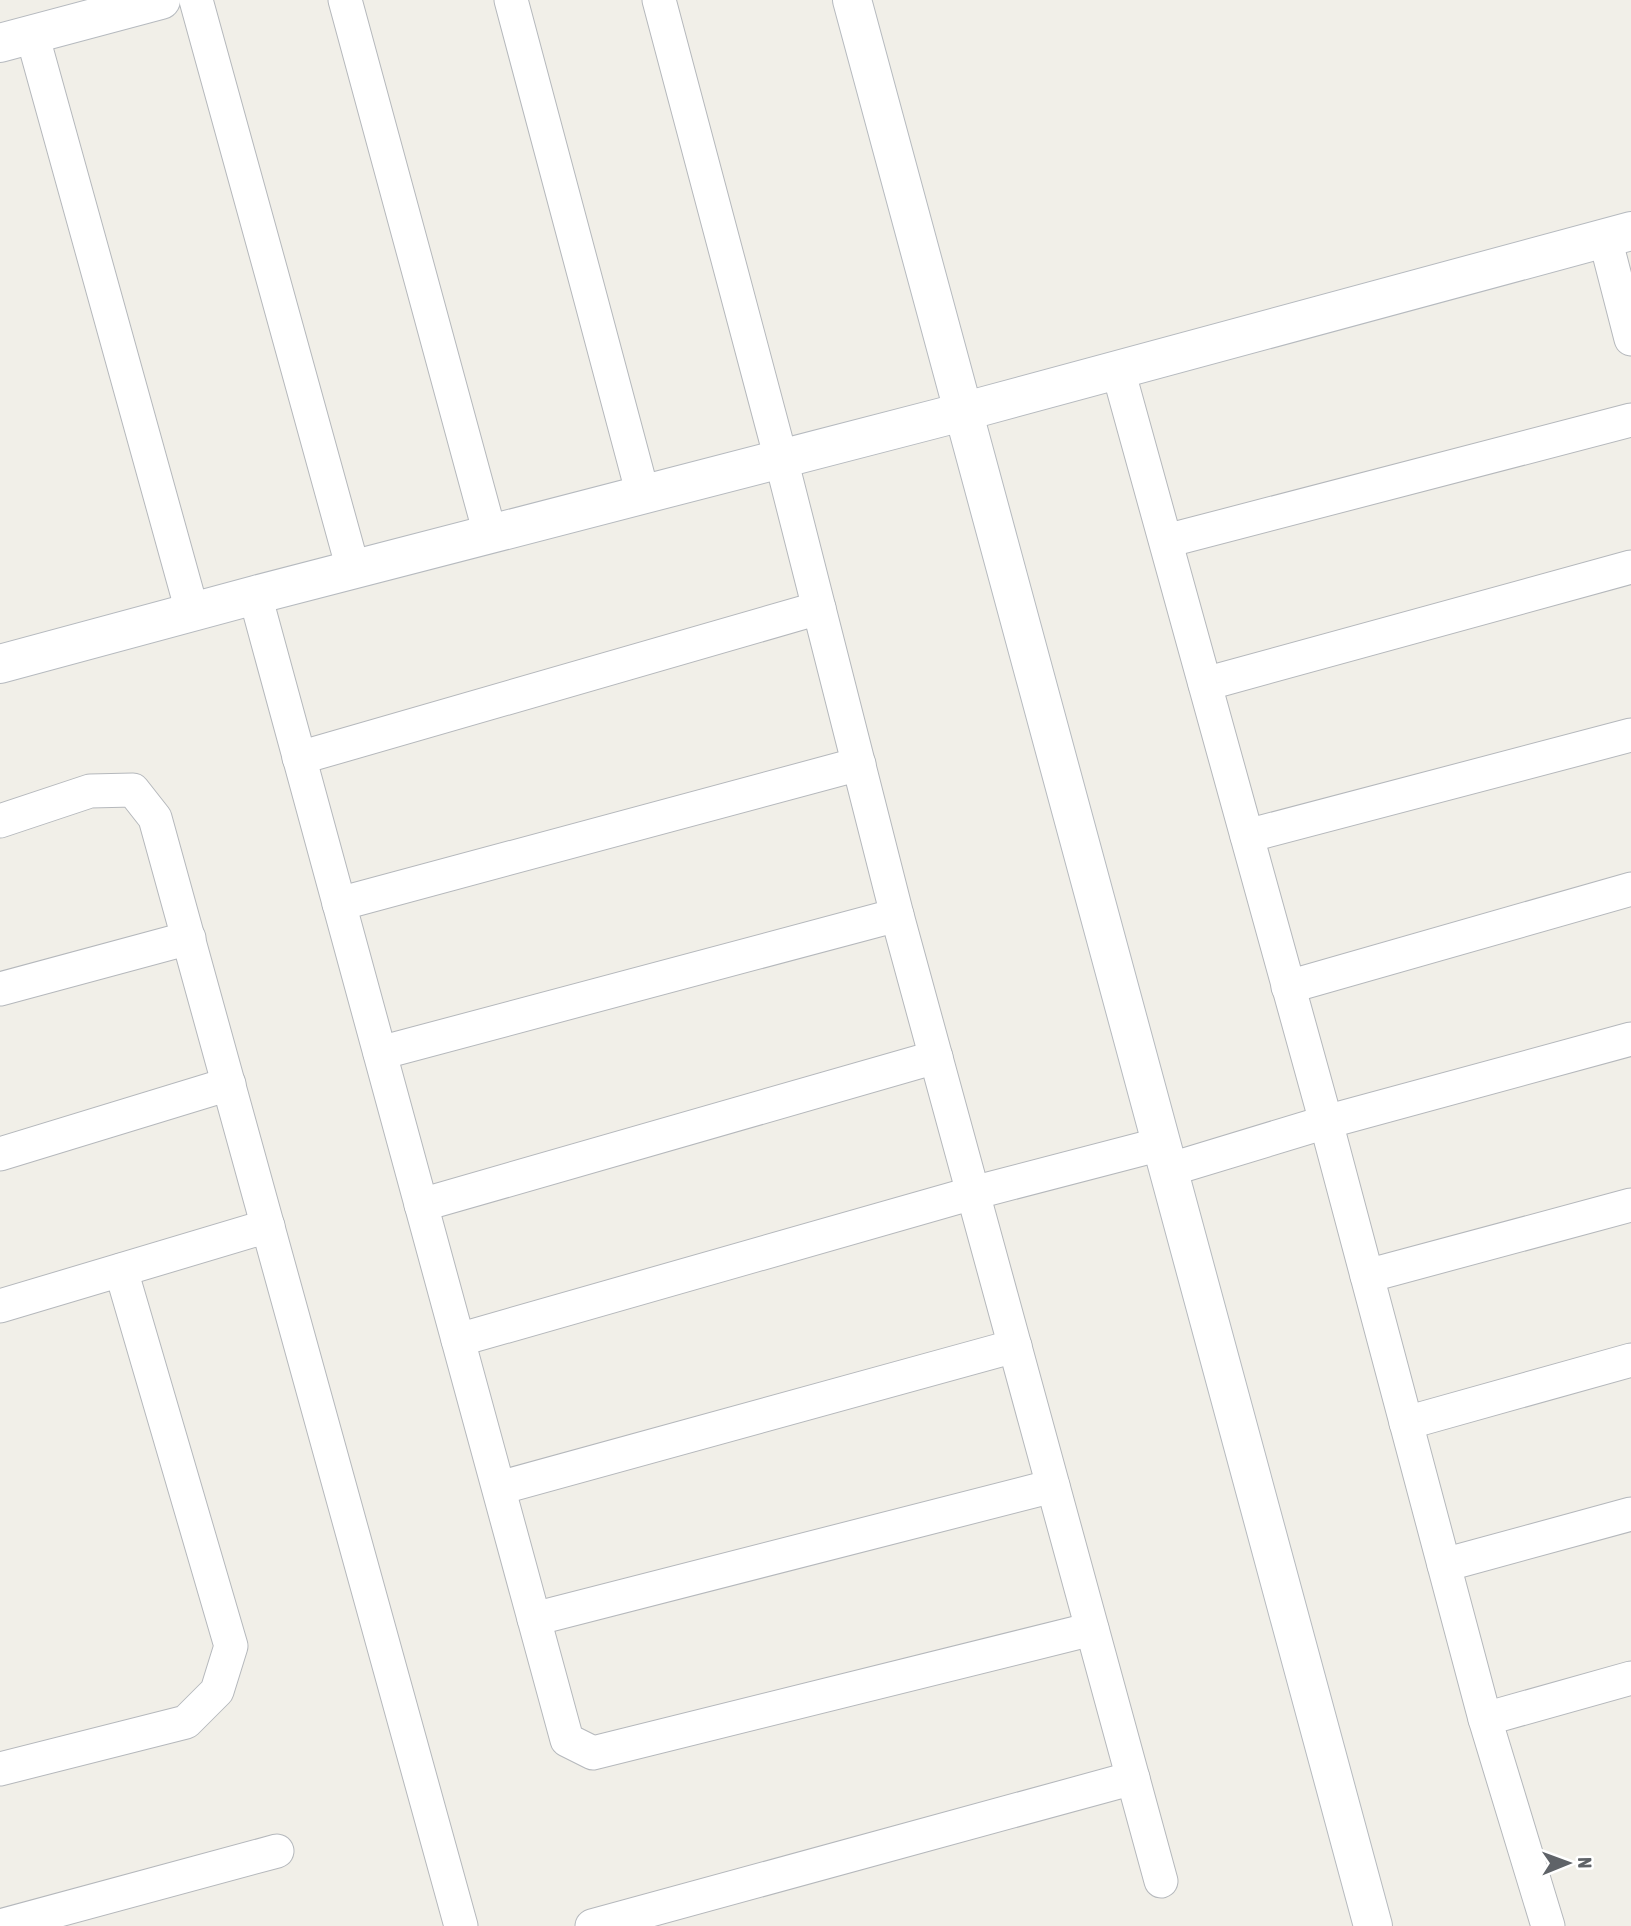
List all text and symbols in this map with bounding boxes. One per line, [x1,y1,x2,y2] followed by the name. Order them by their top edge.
[1533,1828,1603,1898] north arrow
[1574,1857,1596,1869] text: N

